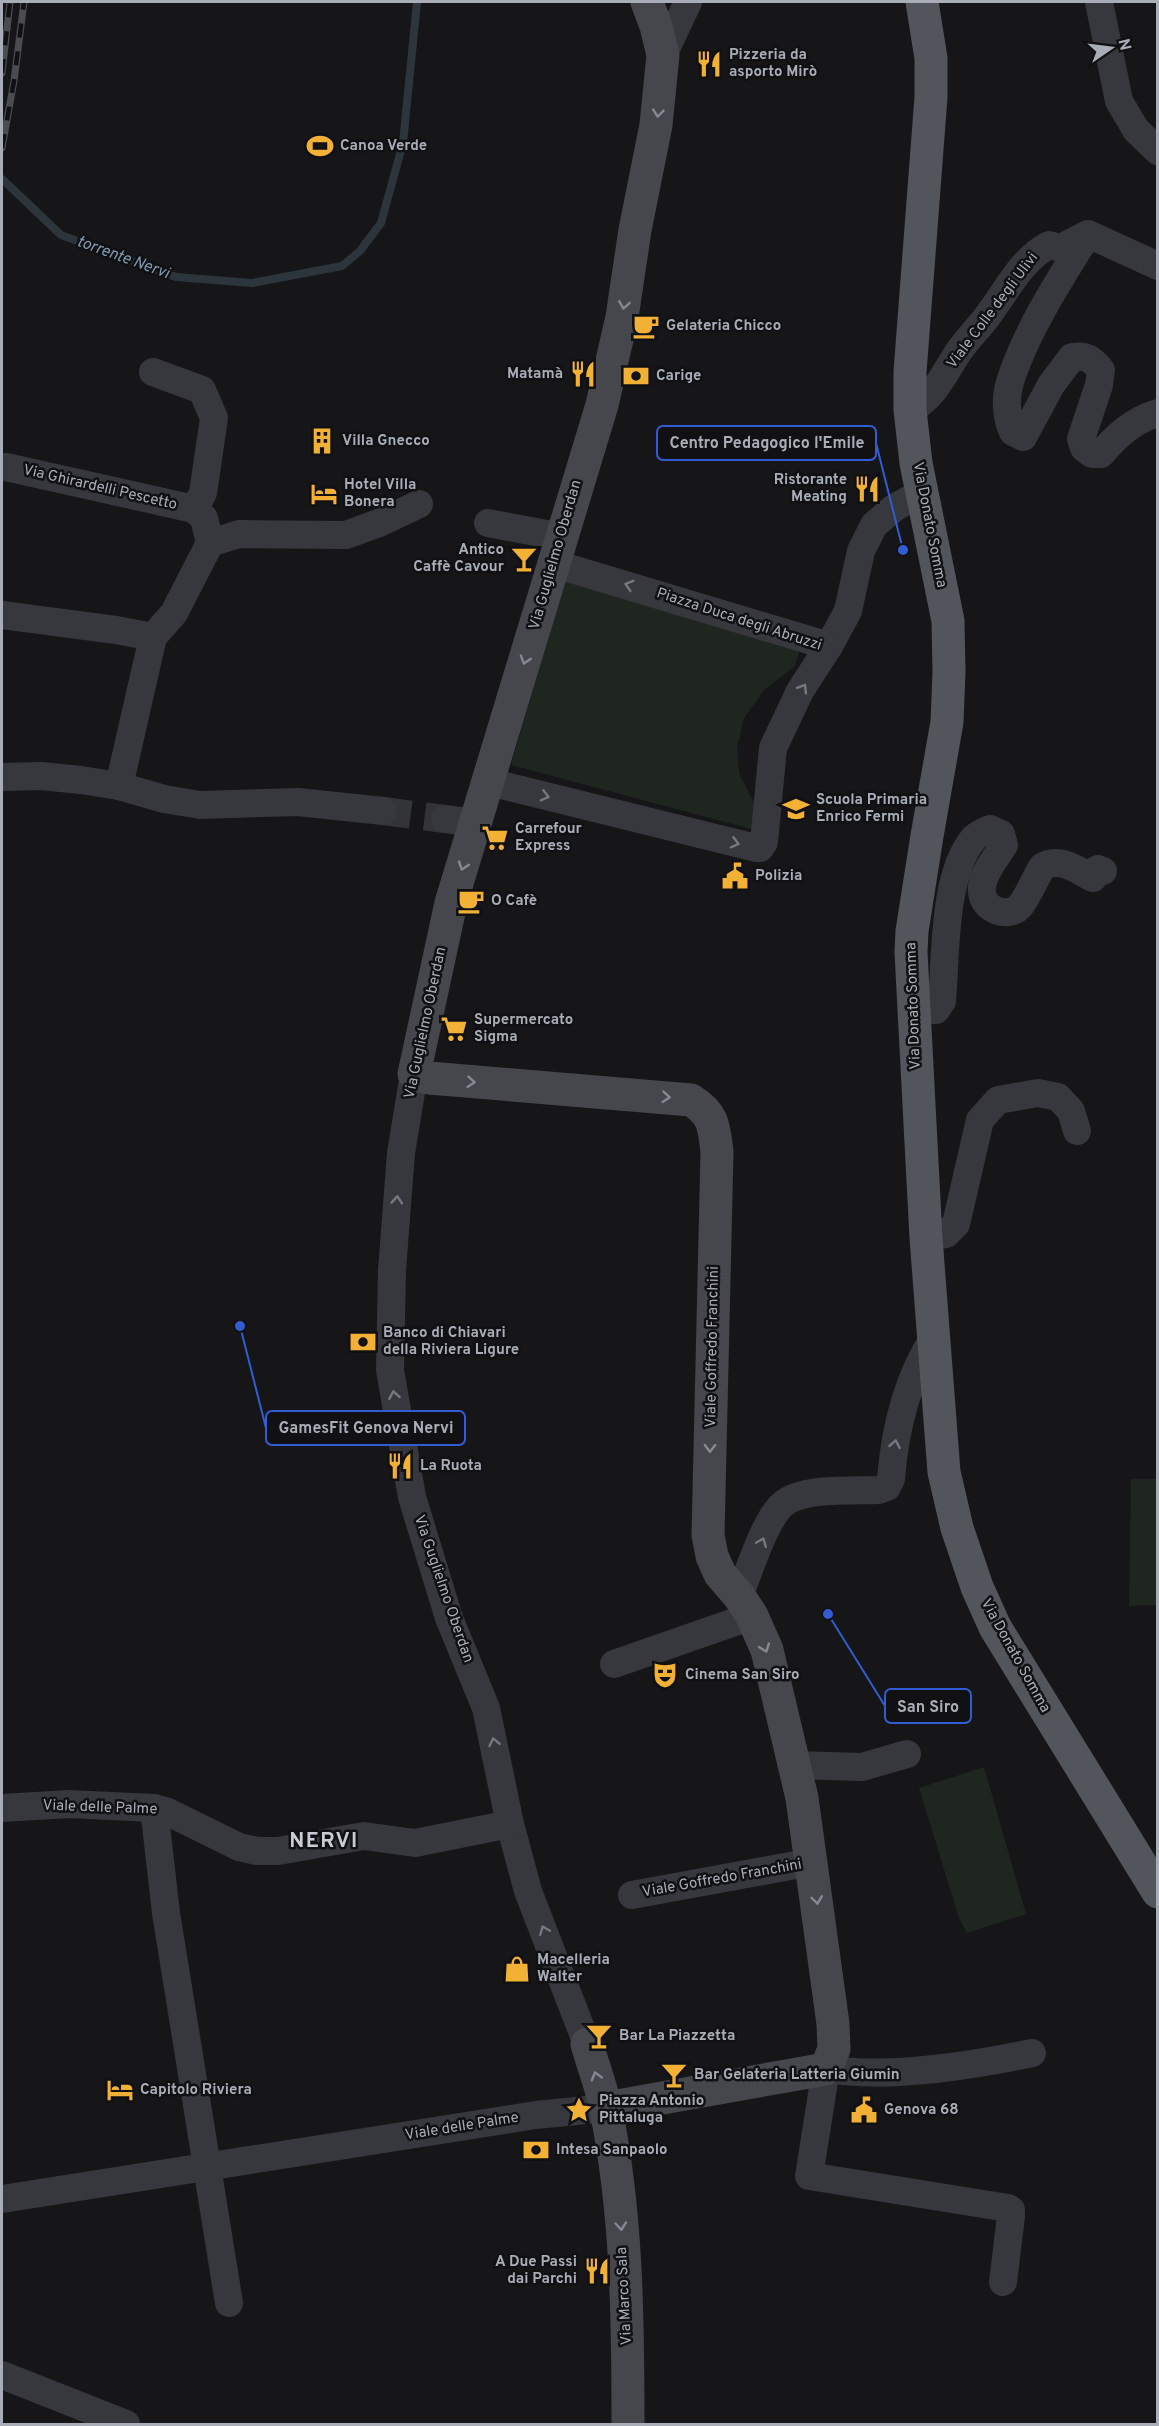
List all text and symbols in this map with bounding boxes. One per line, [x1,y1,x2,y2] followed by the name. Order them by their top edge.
[1081,18,1141,78] north arrow
[1113,37,1135,53] text: N
[729,46,817,82] place label: Pizzeria da asporto Mirò
[694,49,724,79] restaurant icon: Pizzeria da asporto Mirò
[652,109,665,118] one-way arrow
[305,131,335,161] sports icon: Canoa Verde
[340,137,427,156] place label: Canoa Verde
[74,232,173,284] water label: torrente Nervi
[943,249,1043,373] street label: Viale Colle degli Ulivi
[618,301,630,310] one-way arrow
[631,311,661,341] cafe icon: Gelateria Chicco
[666,317,781,336] place label: Gelateria Chicco
[568,359,598,389] restaurant icon: Matamà
[621,361,651,391] bank icon: Carige
[507,365,563,384] place label: Matamà
[656,367,701,386] place label: Carige
[307,426,337,456] building icon: Villa Gnecco
[657,426,876,460] callout: Centro Pedagogico l'Emile
[342,432,430,451] place label: Villa Gnecco
[669,434,865,454] text: Centro Pedagogico l'Emile
[21,461,179,515] street label: Via Ghirardelli Pescetto
[908,461,950,589] street label: Via Donato Somma
[774,471,847,507] place label: Ristorante Meating
[852,474,882,504] restaurant icon: Ristorante Meating
[344,476,416,512] place label: Hotel Villa Bonera
[526,478,586,632] street label: Via Guglielmo Oberdan
[309,479,339,509] hotel icon: Hotel Villa Bonera
[413,541,505,577] place label: Antico Caffè Cavour
[509,544,539,574] bar icon: Antico Caffè Cavour
[624,580,635,592] one-way arrow
[654,584,824,656] street label: Piazza Duca degli Abruzzi
[520,654,532,665] one-way arrow
[795,684,807,694] one-way arrow
[540,789,550,801] one-way arrow
[816,791,927,827] place label: Scuola Primaria Enrico Fermi
[781,794,811,824] school or university icon: Scuola Primaria Enrico Fermi
[515,820,583,856] place label: Carrefour Express
[480,823,510,853] supermarket icon: Carrefour Express
[729,836,739,849] one-way arrow
[458,860,470,871] one-way arrow
[720,861,750,891] public building icon: Polizia
[755,867,802,886] place label: Polizia
[456,886,486,916] cafe icon: O Cafè
[491,892,537,911] place label: O Cafè
[902,942,926,1070] street label: Via Donato Somma
[401,945,451,1101] street label: Via Guglielmo Oberdan
[474,1011,573,1047] place label: Supermercato Sigma
[439,1014,469,1044] supermarket icon: Supermercato Sigma
[467,1075,476,1088] one-way arrow
[661,1091,670,1104] one-way arrow
[390,1196,403,1205] one-way arrow
[702,1266,724,1428] street label: Viale Goffredo Franchini
[383,1324,519,1360] place label: Banco di Chiavari della Riviera Ligure
[348,1327,378,1357] bank icon: Banco di Chiavari della Riviera Ligure
[388,1390,401,1400] one-way arrow
[266,1411,465,1445] callout: GamesFit Genova Nervi
[278,1419,454,1439] text: GamesFit Genova Nervi
[889,1439,901,1449] one-way arrow
[704,1444,717,1453] one-way arrow
[385,1451,415,1481] restaurant icon: La Ruota
[420,1457,482,1476] place label: La Ruota
[409,1513,477,1665] street label: Via Guglielmo Oberdan
[755,1537,767,1548] one-way arrow
[976,1596,1054,1716] street label: Via Donato Somma
[758,1642,770,1653] one-way arrow
[650,1660,680,1690] theatre icon: Cinema San Siro
[685,1666,800,1685] place label: Cinema San Siro
[885,1689,971,1723] callout: San Siro
[897,1698,959,1718] text: San Siro
[488,1738,501,1748] one-way arrow
[42,1797,158,1819] street label: Viale delle Palme
[289,1828,359,1855] district label: NERVI
[641,1856,803,1902] street label: Viale Goffredo Franchini
[810,1895,822,1905] one-way arrow
[539,1926,551,1937] one-way arrow
[537,1951,610,1987] place label: Macelleria Walter
[502,1954,532,1984] shop icon: Macelleria Walter
[584,2021,614,2051] bar icon: Bar La Piazzetta
[619,2027,735,2046] place label: Bar La Piazzetta
[659,2060,689,2090] bar icon: Bar Gelateria Latteria Giumin
[694,2066,900,2085] place label: Bar Gelateria Latteria Giumin
[591,2071,603,2082] one-way arrow
[105,2075,135,2105] hotel icon: Capitolo Riviera
[140,2081,252,2100] place label: Capitolo Riviera
[599,2092,704,2128] place label: Piazza Antonio Pittaluga
[564,2095,594,2125] place icon: Piazza Antonio Pittaluga
[849,2095,879,2125] public building icon: Genova 68
[884,2101,959,2120] place label: Genova 68
[404,2109,520,2145] street label: Viale delle Palme
[521,2135,551,2165] bank icon: Intesa Sanpaolo
[556,2141,668,2160] place label: Intesa Sanpaolo
[614,2222,627,2231] one-way arrow
[613,2246,637,2346] street label: Via Marco Sala
[495,2253,577,2289] place label: A Due Passi dai Parchi
[582,2256,612,2286] restaurant icon: A Due Passi dai Parchi

